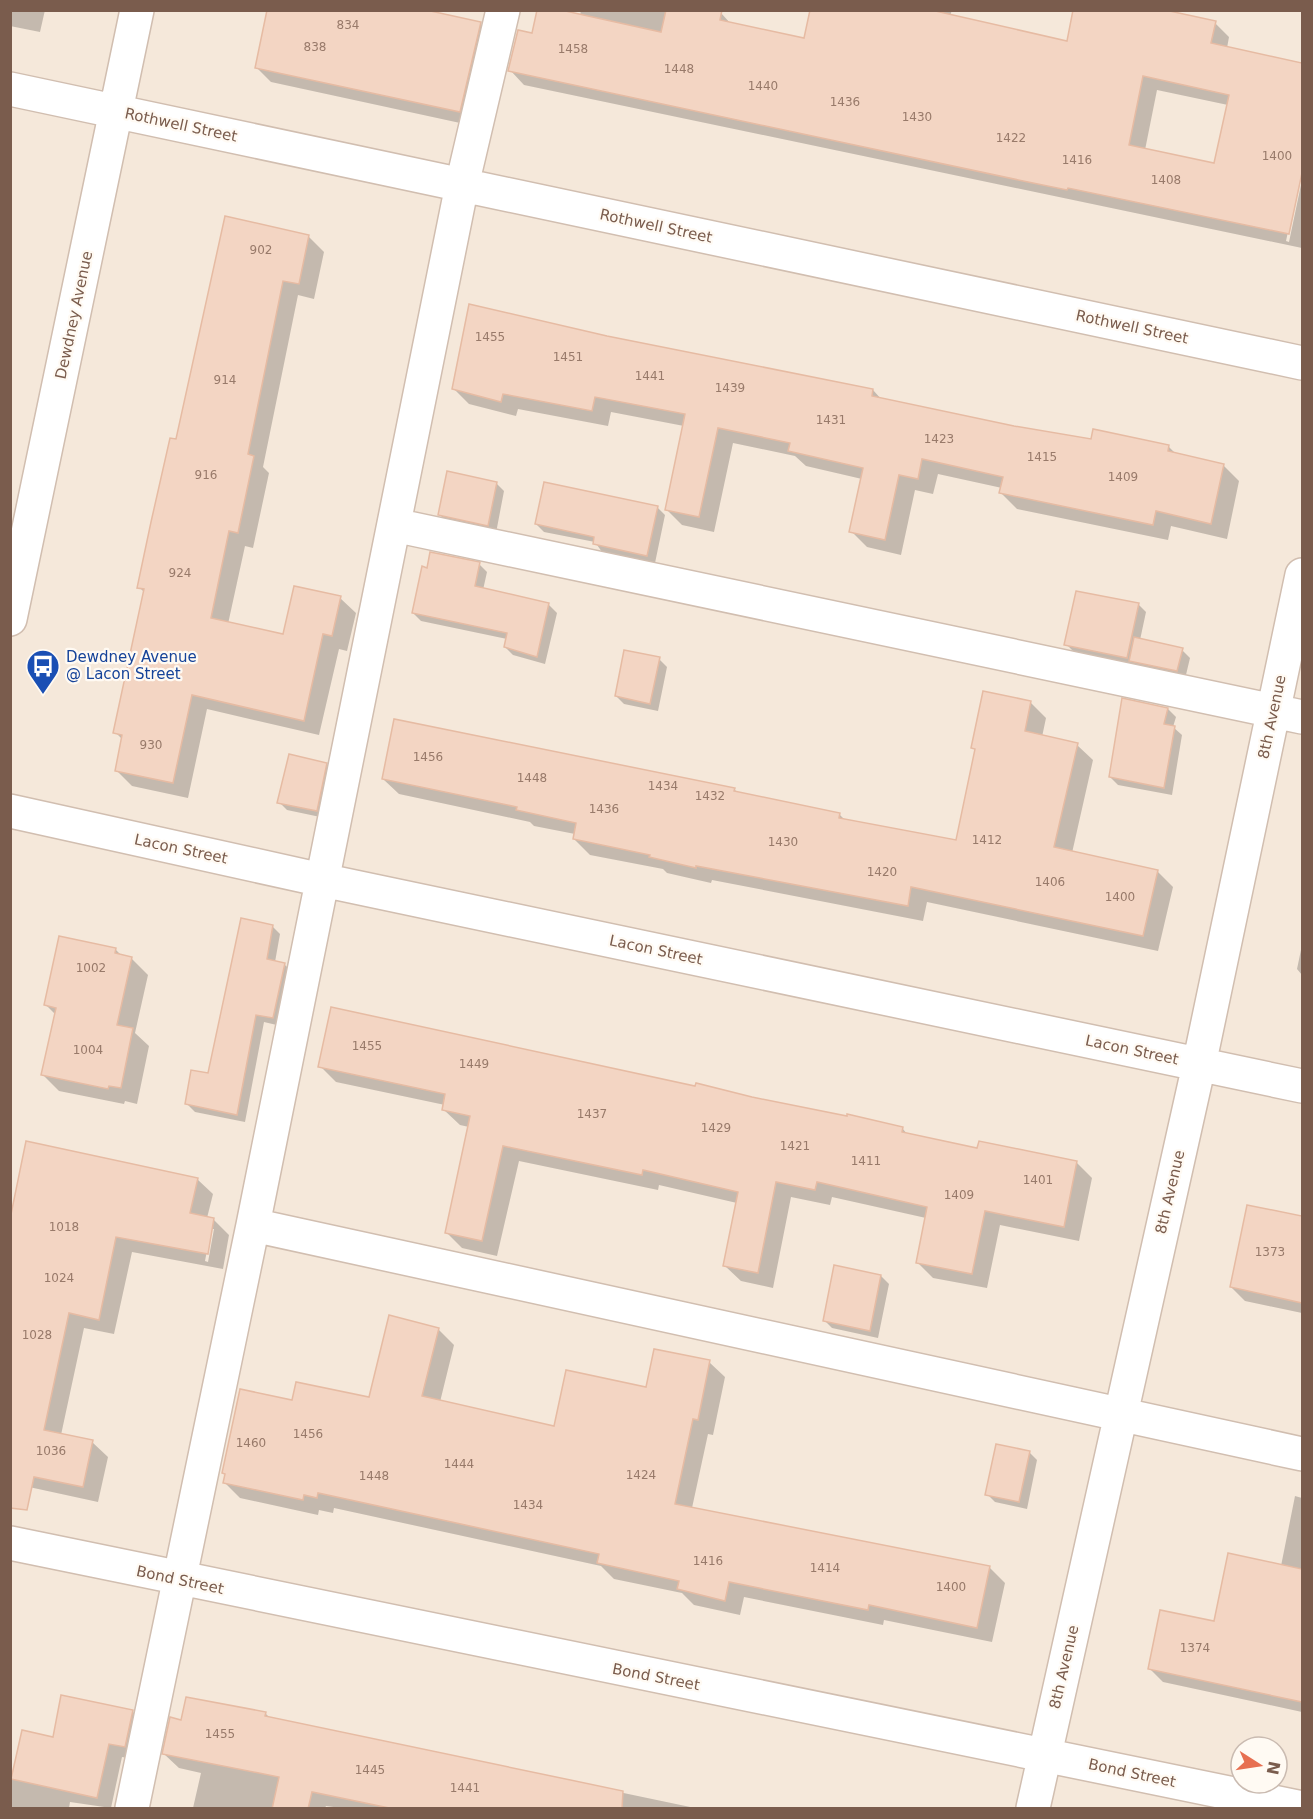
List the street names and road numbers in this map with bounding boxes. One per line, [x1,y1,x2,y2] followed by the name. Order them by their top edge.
[123,104,239,146] street label: Rothwell Street
[598,205,714,247] street label: Rothwell Street
[52,249,96,381] street label: Dewdney Avenue
[1074,306,1190,348] street label: Rothwell Street
[1254,673,1290,761] street label: 8th Avenue
[133,830,229,868] street label: Lacon Street
[608,931,704,969] street label: Lacon Street
[1084,1031,1180,1069] street label: Lacon Street
[1152,1148,1188,1236] street label: 8th Avenue
[135,1562,225,1598] street label: Bond Street
[1046,1623,1082,1711] street label: 8th Avenue
[611,1660,701,1694] street label: Bond Street
[1087,1755,1177,1791] street label: Bond Street

